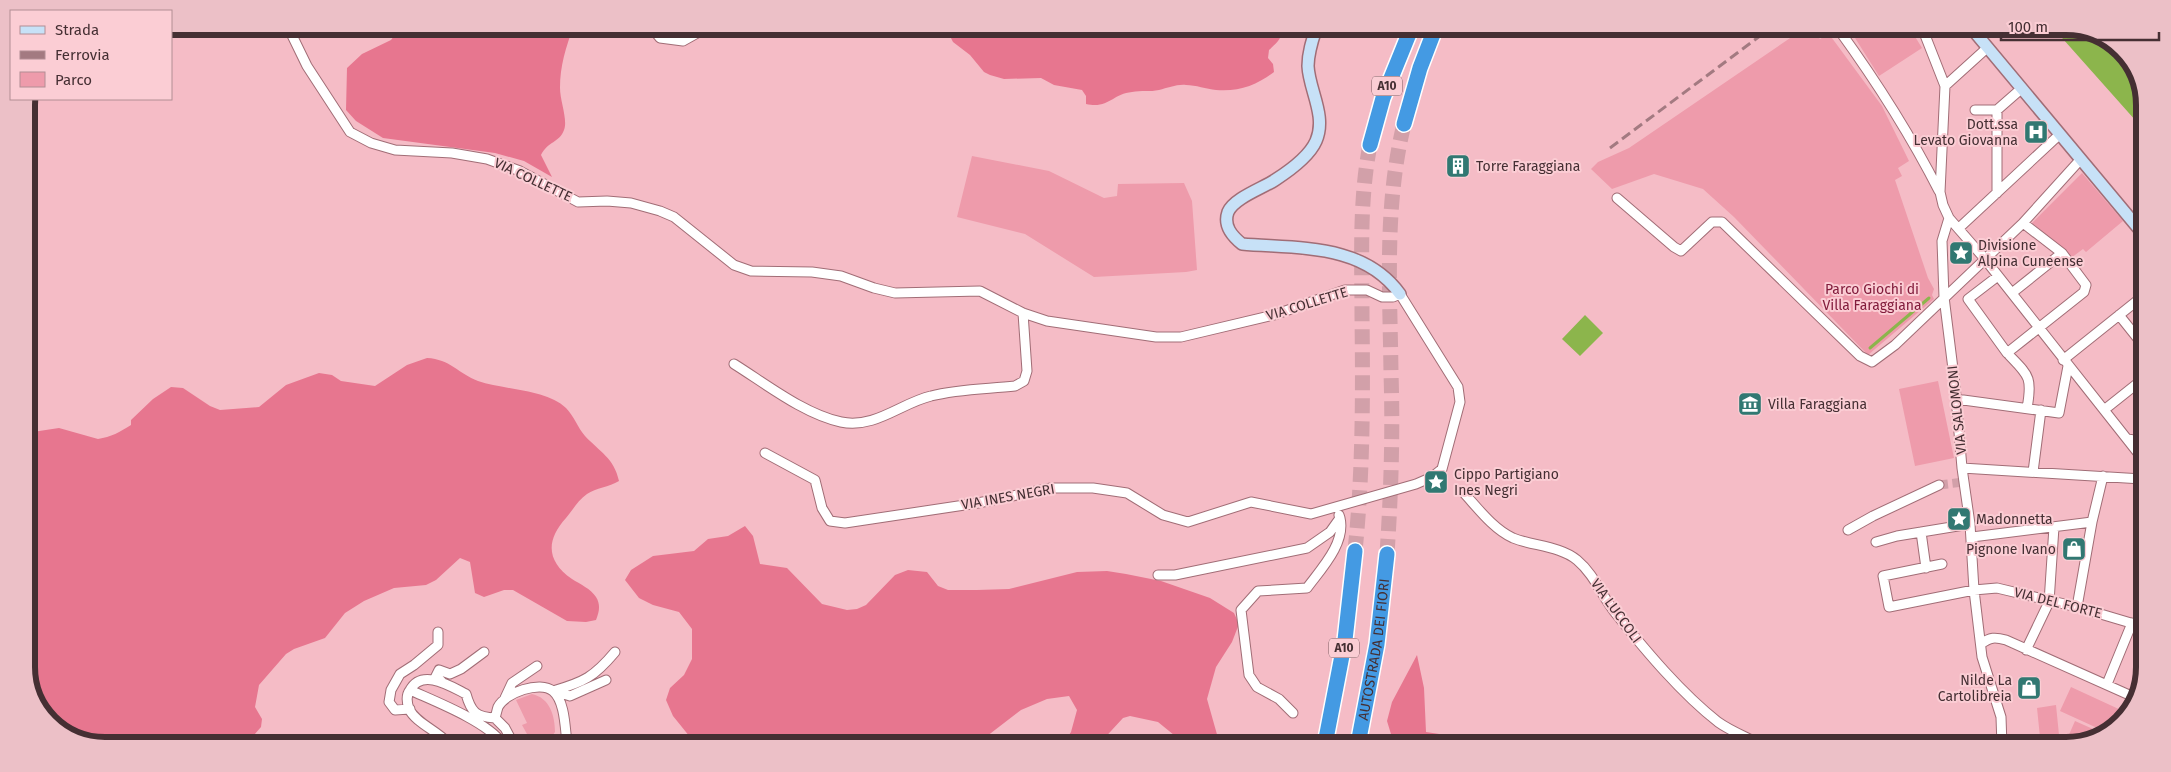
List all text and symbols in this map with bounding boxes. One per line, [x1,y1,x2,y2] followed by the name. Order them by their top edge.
[10,10,172,100] legend
[2001,10,2158,42] scale bar
[2008,18,2048,36] text: 100 m
[55,21,99,39] text: Strada
[55,46,110,64] text: Ferrovia
[55,71,92,89] text: Parco
[1372,76,1402,95] road number: A10
[1914,116,2018,149] place label: Dott.ssa Levato Giovanna
[2023,119,2049,145] hospital icon: Dott.ssa Levato Giovanna
[1445,153,1471,179] building icon: Torre Faraggiana
[491,154,575,206] street label: VIA COLLETTE
[1476,158,1580,175] place label: Torre Faraggiana
[1978,237,2084,270] place label: Divisione Alpina Cuneense
[1948,240,1974,266] place icon: Divisione Alpina Cuneense
[1822,281,1922,314] park label: Parco Giochi di Villa Faraggiana
[1264,284,1350,324] street label: VIA COLLETTE
[1944,365,1970,455] street label: VIA SALOMONI
[1737,391,1763,417] museum icon: Villa Faraggiana
[1768,396,1867,413] place label: Villa Faraggiana
[1454,466,1559,499] place label: Cippo Partigiano Ines Negri
[1423,469,1449,495] place icon: Cippo Partigiano Ines Negri
[960,480,1056,514] street label: VIA INES NEGRI
[1946,506,1972,532] place icon: Madonnetta
[1976,511,2053,528] place label: Madonnetta
[2061,536,2087,562] shop icon: Pignone Ivano
[1966,541,2056,558] place label: Pignone Ivano
[1587,575,1645,647] street label: VIA LUCCOLI
[1354,578,1393,722] street label: AUTOSTRADA DEI FIORI
[2012,584,2104,622] street label: VIA DEL FORTE
[1329,638,1359,658] road number: A10
[1938,672,2012,705] place label: Nilde La Cartolibreia
[2016,675,2042,701] shop icon: Nilde La Cartolibreia

